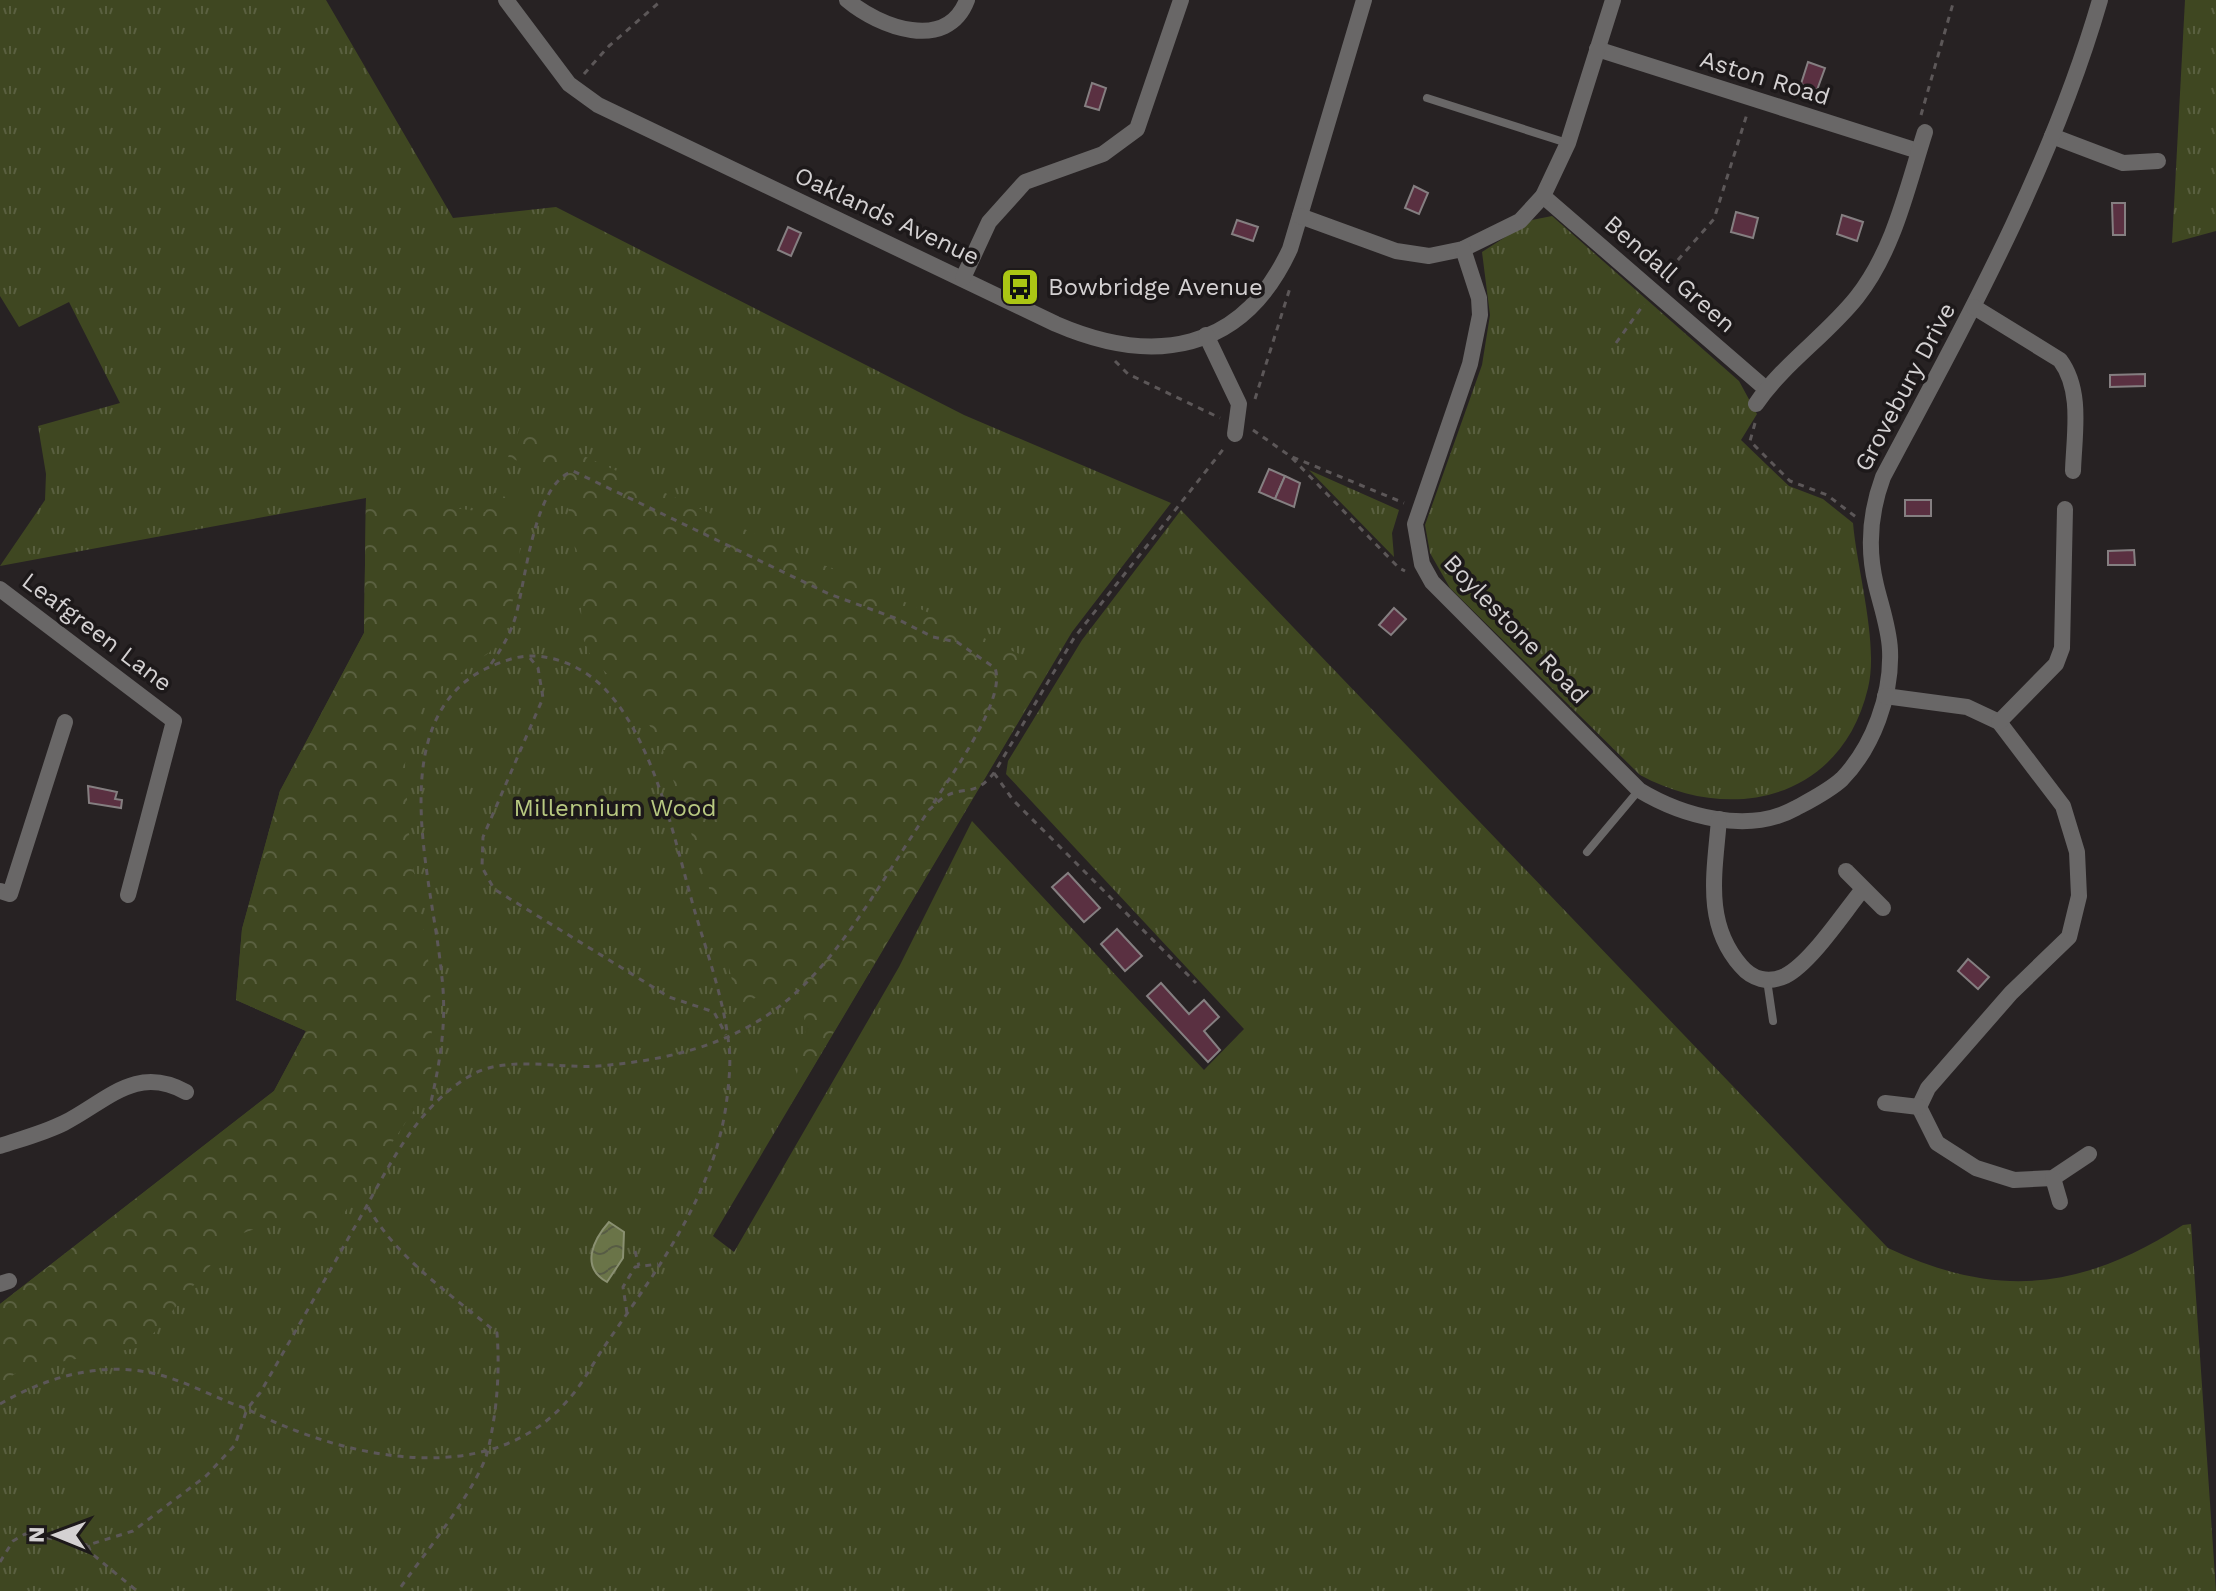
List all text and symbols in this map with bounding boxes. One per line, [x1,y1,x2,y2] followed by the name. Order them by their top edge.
[1697,45,1833,111] street label: Aston Road
[790,161,984,271] street label: Oaklands Avenue
[1599,210,1741,338] street label: Bendall Green
[999,266,1041,308] bus stop icon: Bowbridge Avenue
[1048,273,1263,301] place label: Bowbridge Avenue
[1849,298,1961,476] street label: Grovebury Drive
[1438,549,1594,709] street label: Boylestone Road
[17,567,177,697] street label: Leafgreen Lane
[514,794,716,822] park label: Millennium Wood
[16,1495,96,1575] north arrow
[24,1526,49,1543] text: N

